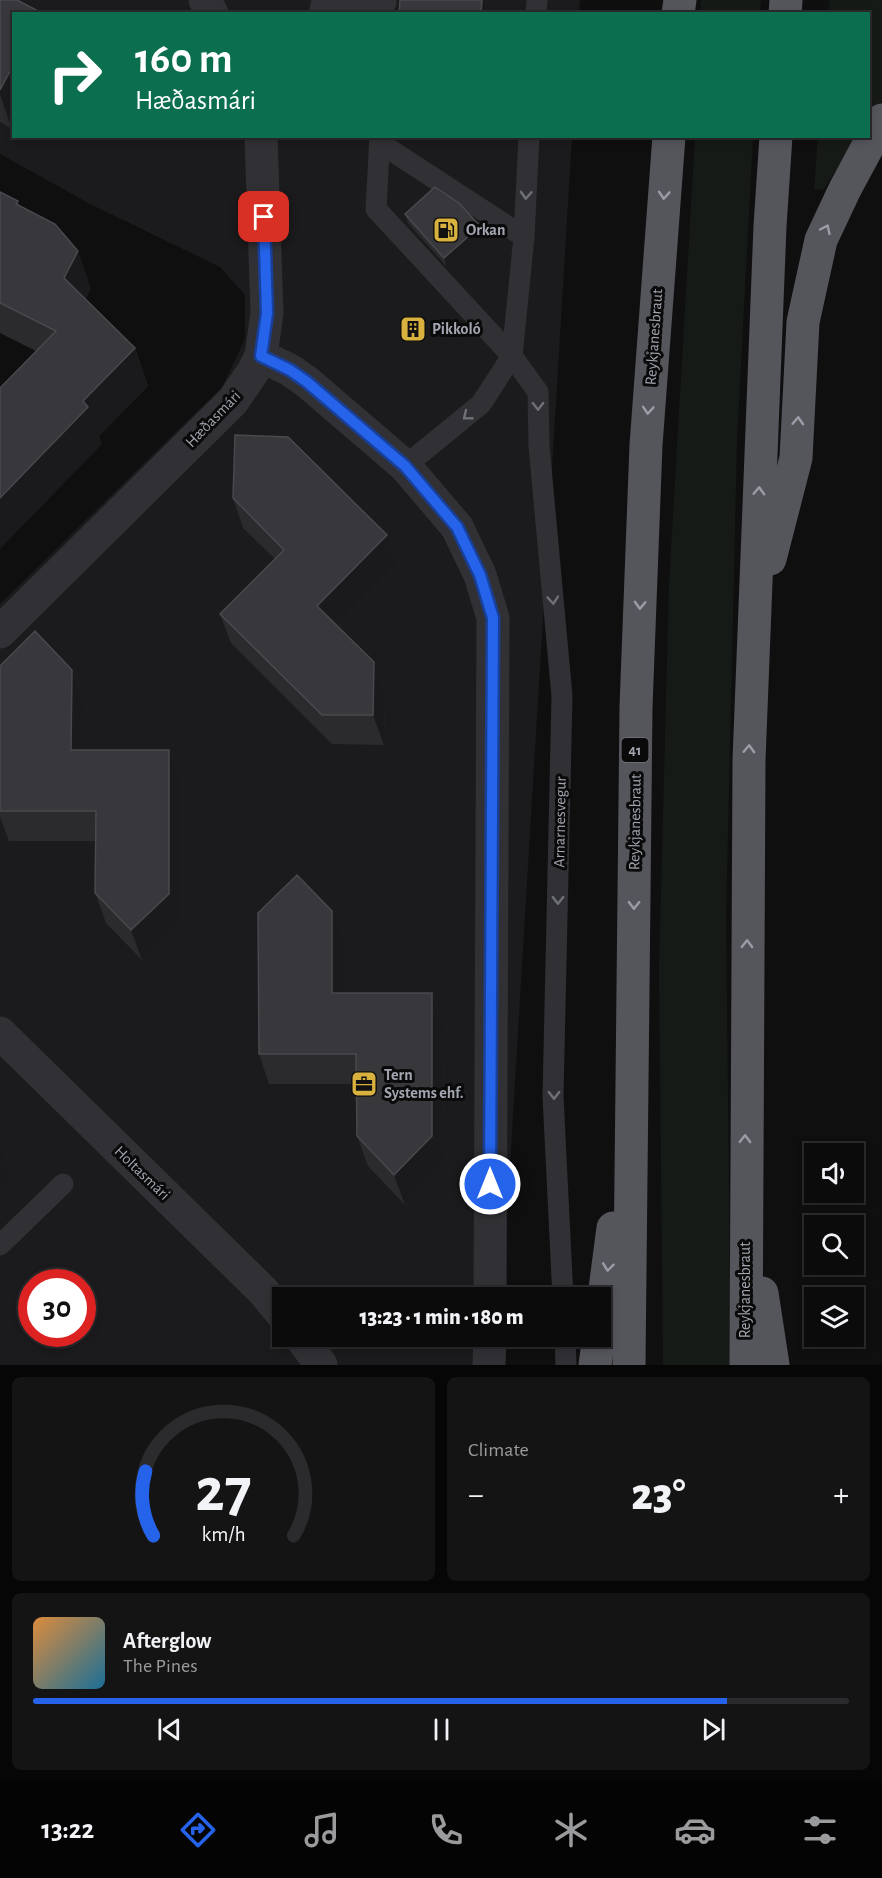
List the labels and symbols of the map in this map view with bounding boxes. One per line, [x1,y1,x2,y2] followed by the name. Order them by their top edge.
[519,190,532,199] one-way arrow
[658,190,671,199] one-way arrow
[238,191,289,242] pin
[431,215,461,245] fuel station icon: Orkan
[466,222,505,238] place label: Orkan
[818,225,830,236] one-way arrow
[643,288,666,386] street label: Reykjanesbraut
[398,314,428,344] building icon: Pikkoló
[432,321,481,337] place label: Pikkoló
[182,388,244,450] street label: Hæðasmári
[532,401,544,410] one-way arrow
[642,406,655,415] one-way arrow
[463,408,474,419] one-way arrow
[792,417,805,426] one-way arrow
[753,486,766,495] one-way arrow
[546,596,559,605] one-way arrow
[633,601,646,610] one-way arrow
[622,738,648,762] road number: 41
[743,744,756,753] one-way arrow
[626,774,645,870] street label: Reykjanesbraut
[551,775,569,868] street label: Arnarnesvegur
[552,895,564,904] one-way arrow
[627,900,640,909] one-way arrow
[741,939,753,948] one-way arrow
[384,1067,463,1102] place label: Tern Systems ehf.
[349,1069,379,1099] office icon: Tern Systems ehf.
[548,1090,560,1099] one-way arrow
[739,1134,752,1143] one-way arrow
[111,1143,173,1203] street label: Holtasmári
[458,1152,522,1216] position arrow
[737,1242,754,1338] street label: Reykjanesbraut
[602,1262,614,1271] one-way arrow
[18,1269,96,1347] speed limit sign: 30

